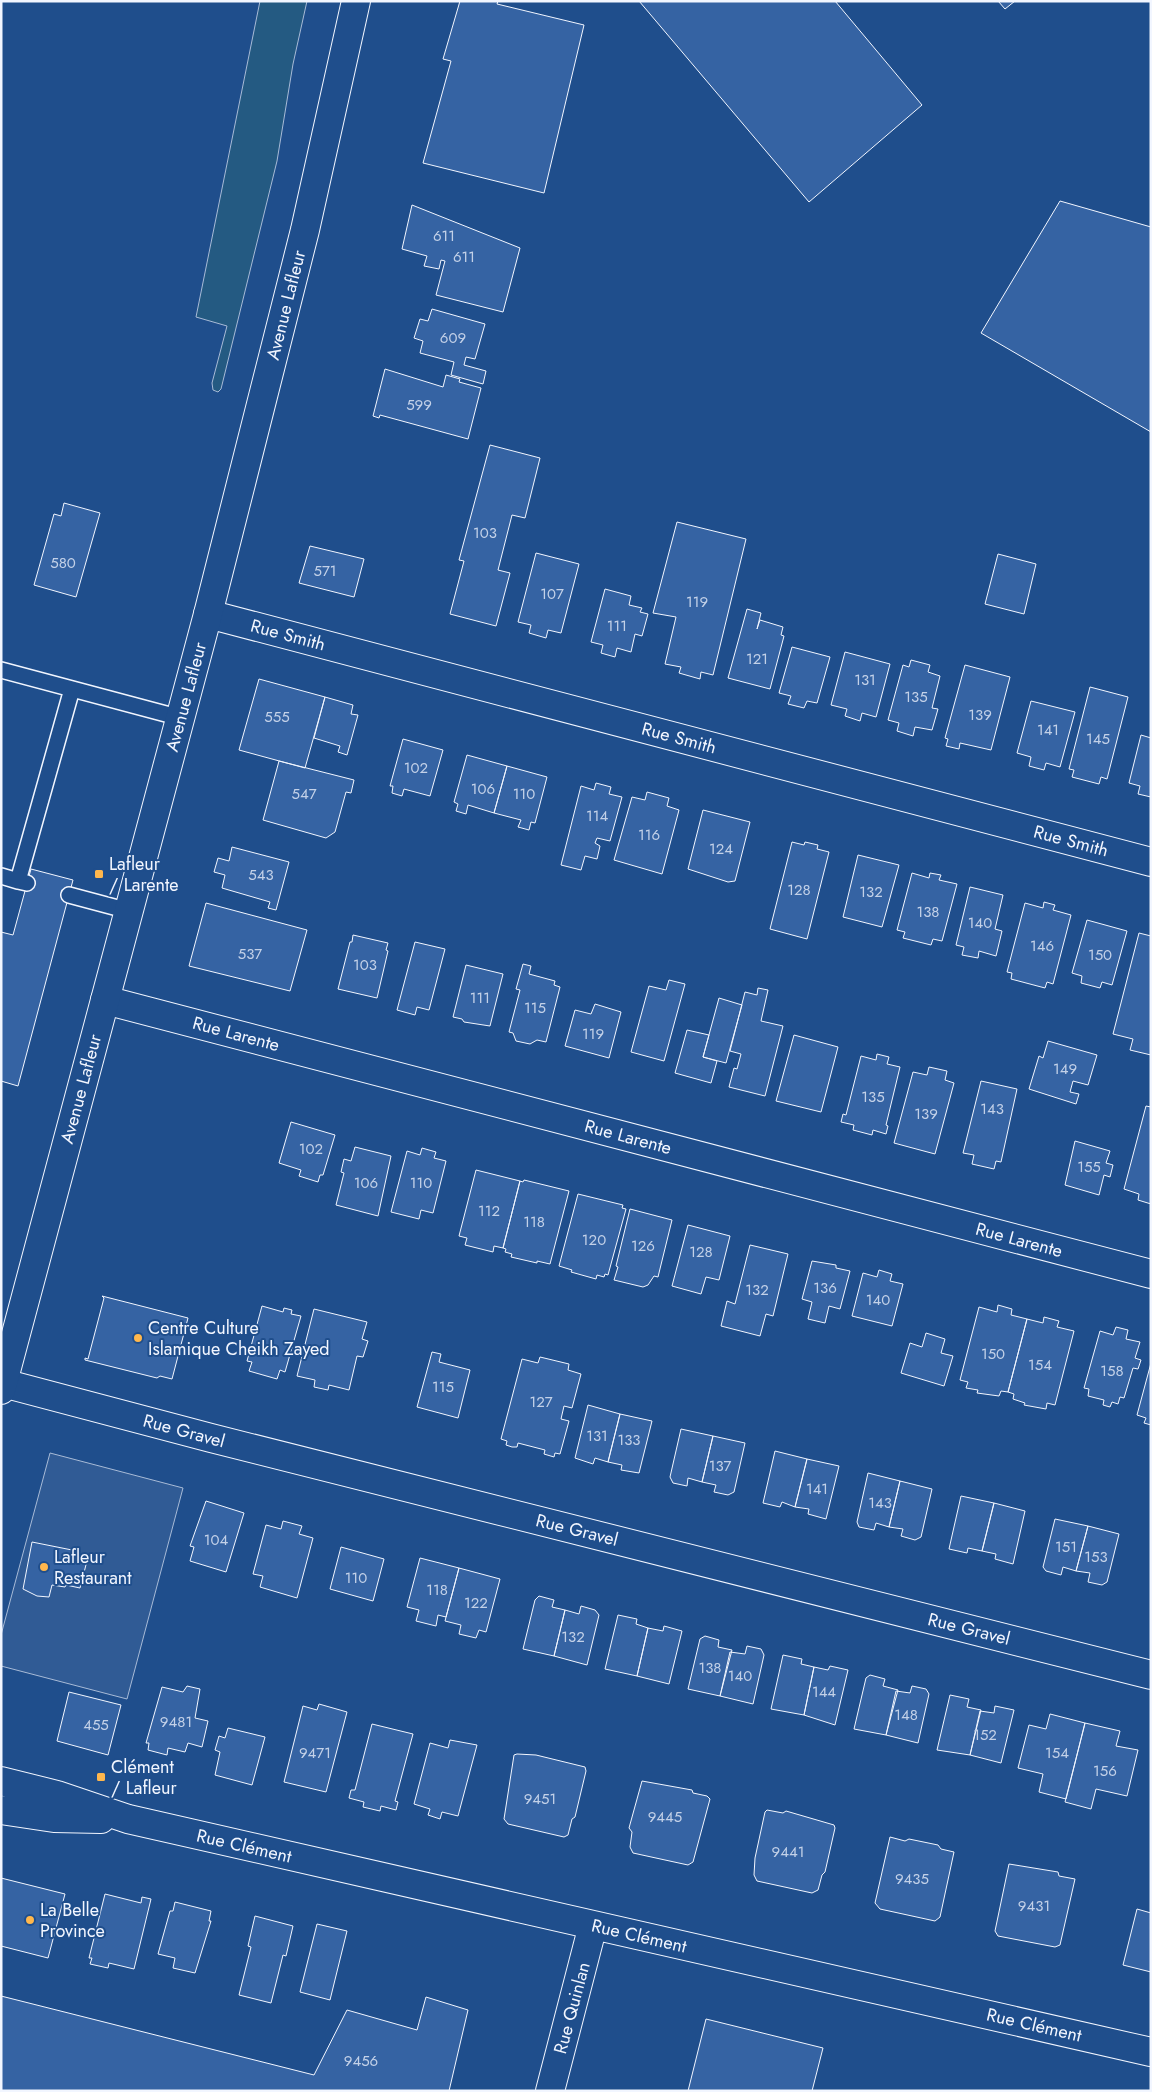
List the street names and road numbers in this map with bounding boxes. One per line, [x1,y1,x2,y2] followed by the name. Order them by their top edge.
[260,247,312,363] street label: Avenue Lafleur
[248,613,328,657] street label: Rue Smith
[159,639,213,755] street label: Avenue Lafleur
[639,716,719,760] street label: Rue Smith
[1031,819,1111,863] street label: Rue Smith
[190,1010,282,1058] street label: Rue Larente
[54,1031,108,1147] street label: Avenue Lafleur
[582,1113,674,1161] street label: Rue Larente
[973,1216,1065,1264] street label: Rue Larente
[140,1408,228,1454] street label: Rue Gravel
[533,1507,621,1553] street label: Rue Gravel
[925,1606,1013,1652] street label: Rue Gravel
[194,1822,295,1870] street label: Rue Clément
[589,1912,690,1960] street label: Rue Clément
[547,1959,597,2057] street label: Rue Quinlan
[984,2001,1085,2049] street label: Rue Clément

